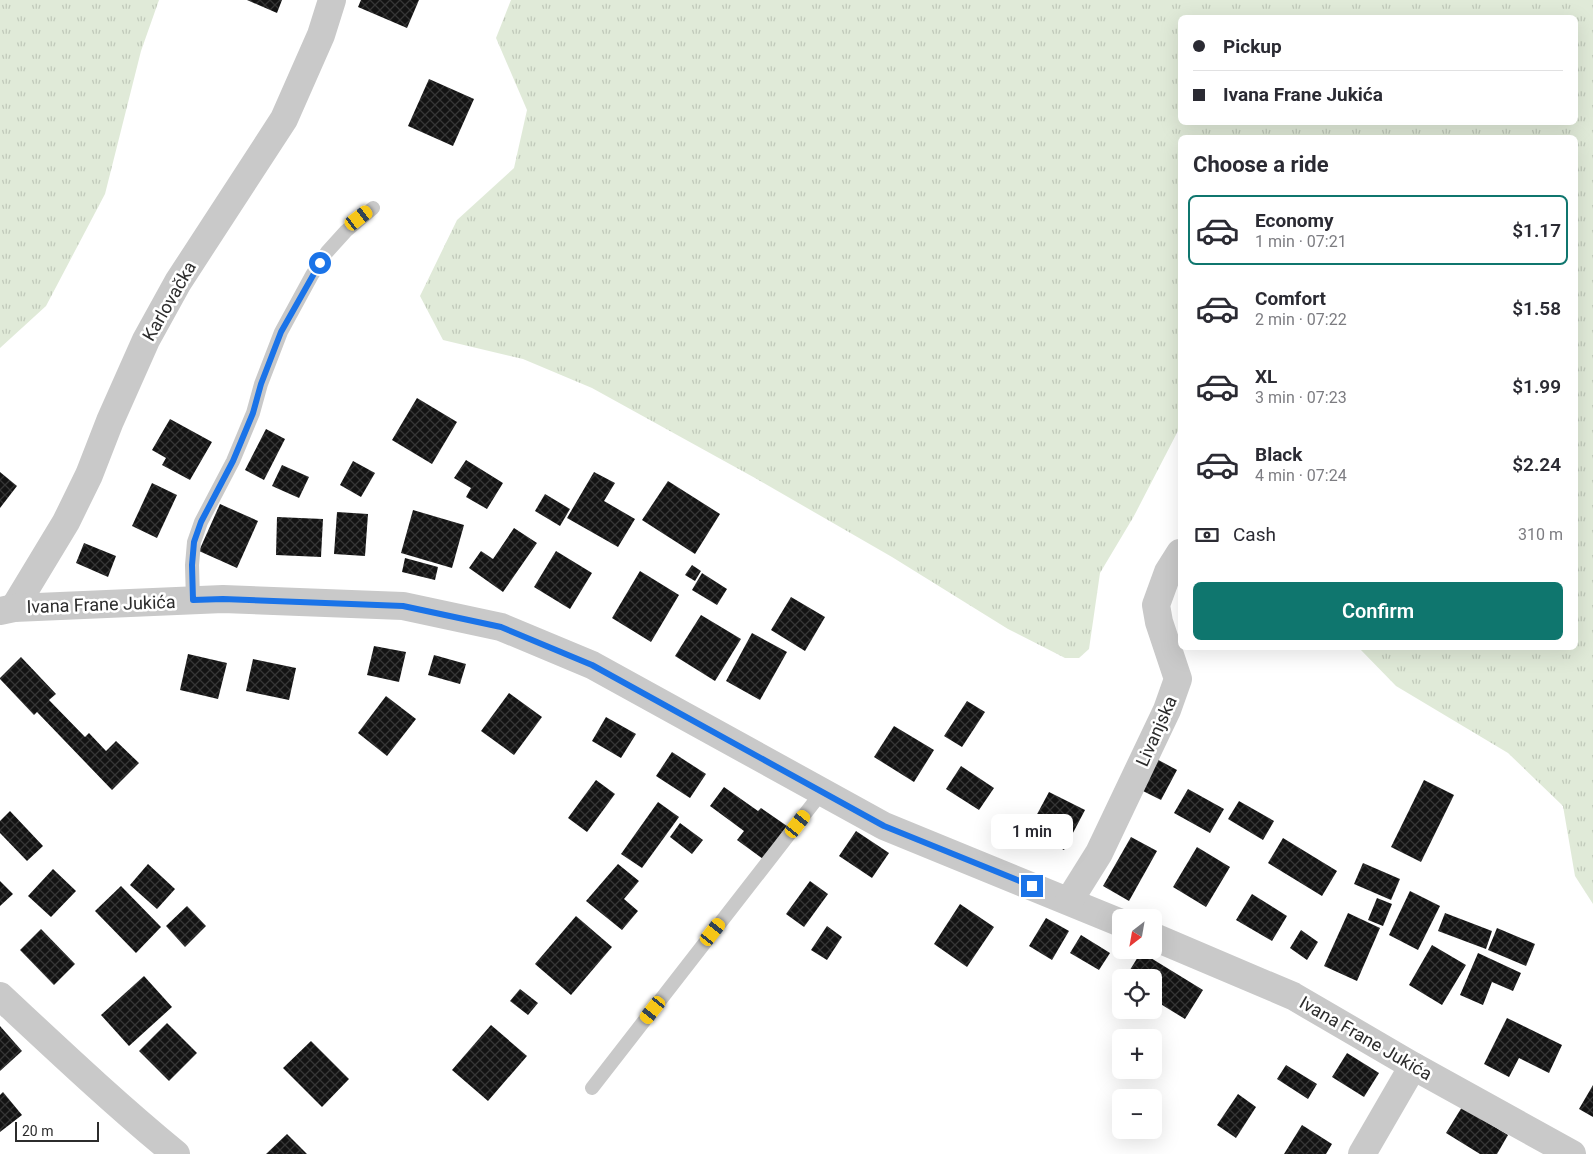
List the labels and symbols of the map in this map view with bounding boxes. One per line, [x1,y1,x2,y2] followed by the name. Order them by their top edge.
[342,203,375,233] car
[309,252,331,274] route start
[138,257,200,345] street label: Karlovačka
[26,591,176,617] street label: Ivana Frane Jukića
[1131,693,1181,769] street label: Livanjska
[782,808,813,840] car
[991,814,1073,848] callout: 1 min
[1021,875,1043,897] route end
[1112,909,1162,959] north arrow
[697,916,728,948] car
[1296,992,1436,1084] street label: Ivana Frane Jukića
[637,994,668,1026] car
[15,1119,99,1142] scale bar

